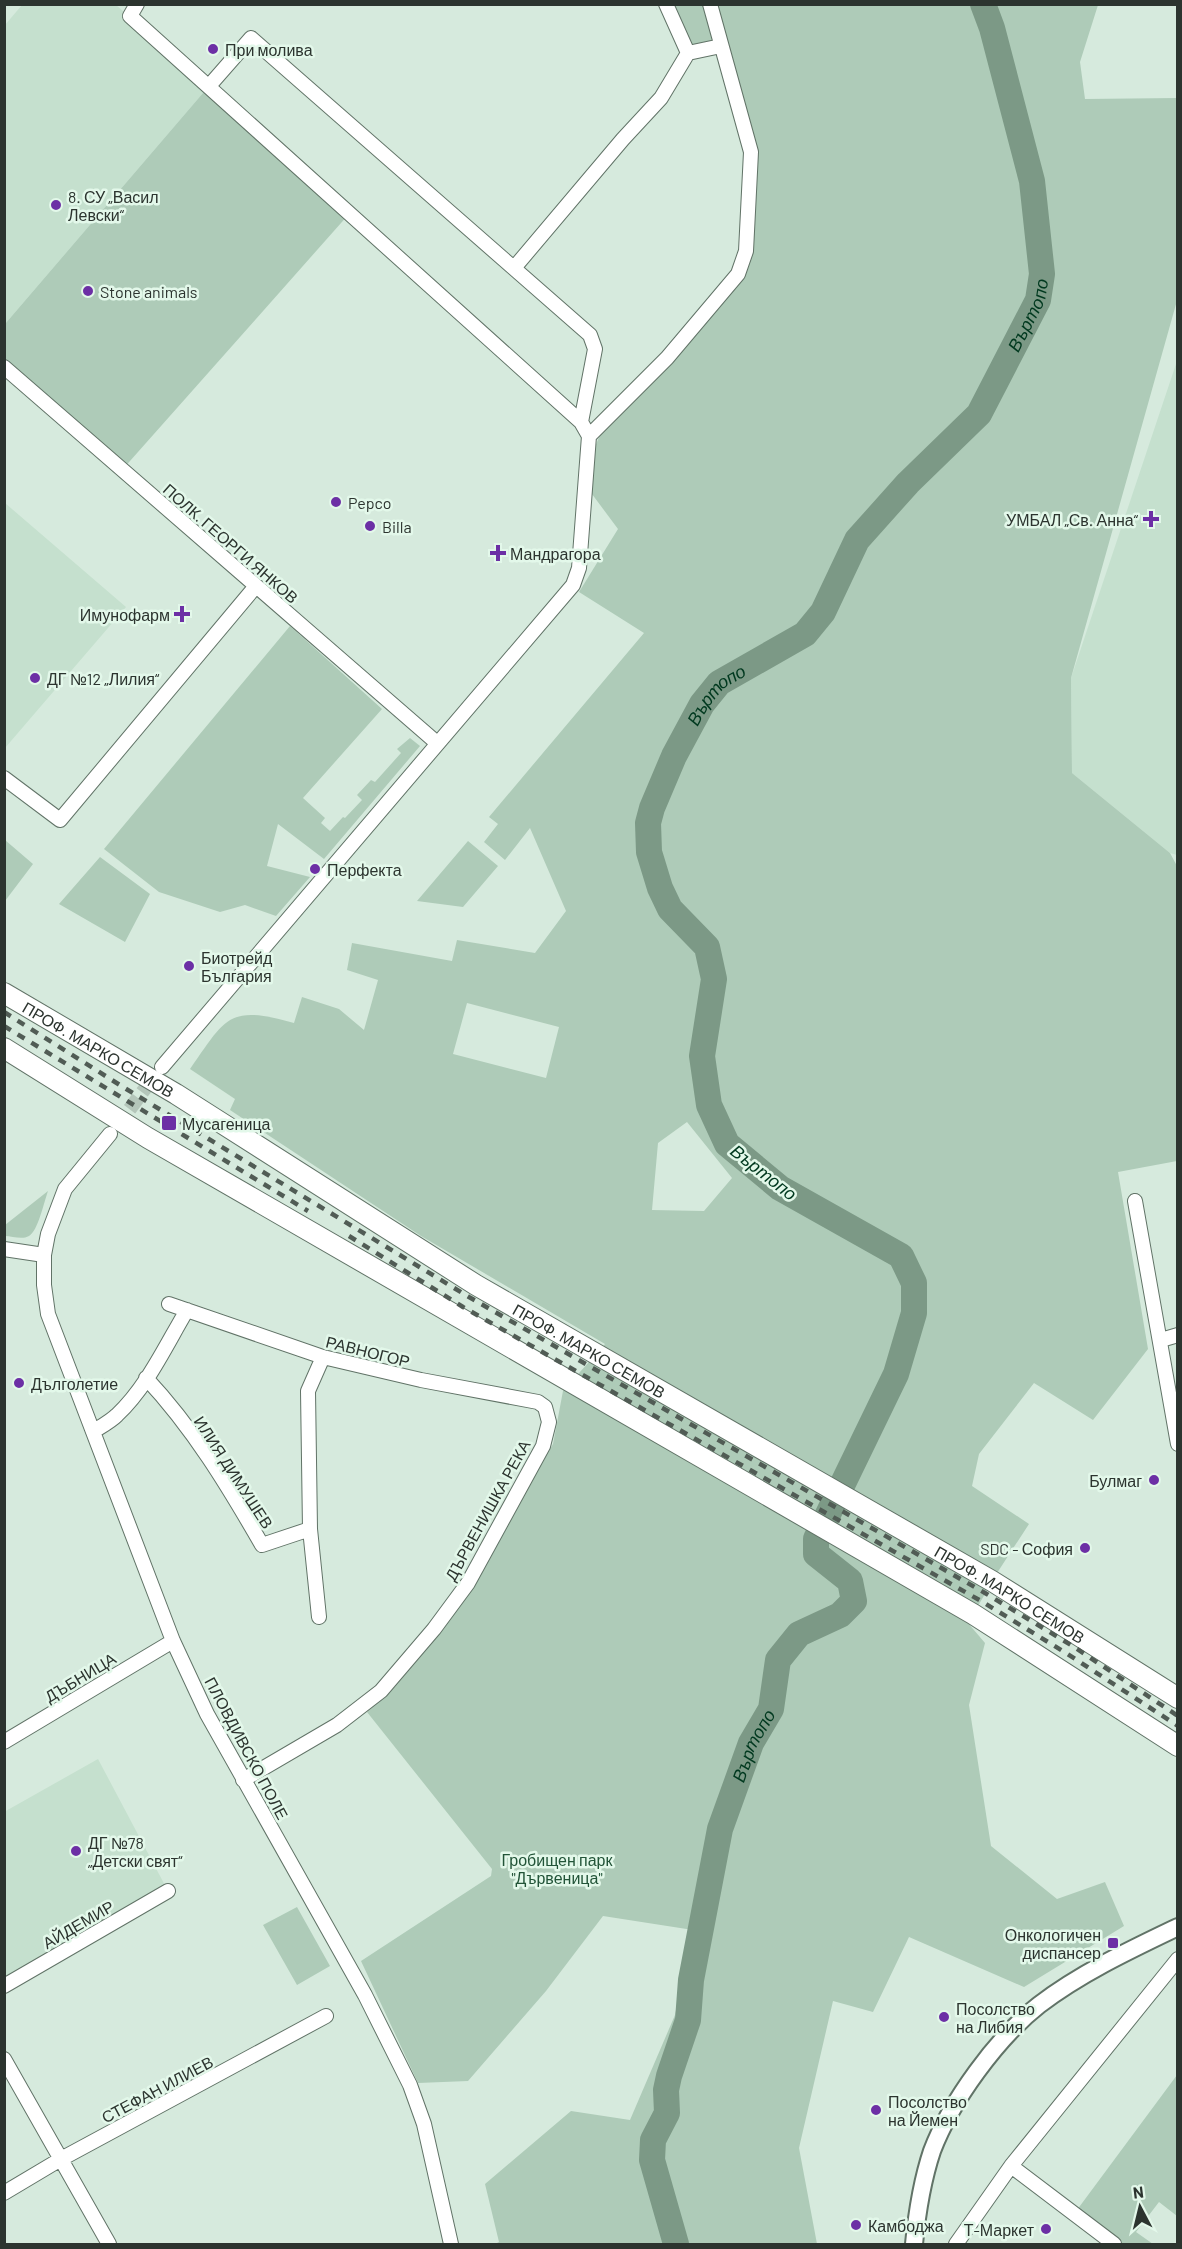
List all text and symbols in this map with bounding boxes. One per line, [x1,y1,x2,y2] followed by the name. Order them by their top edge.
[225,40,313,59] place label: При молива
[206,42,220,56] marker: При молива
[68,187,159,224] place label: 8. СУ „Васил Левски“
[49,198,63,212] marker: 8. СУ „Васил Левски“
[1002,277,1052,355] water label: Въртопо
[100,282,198,301] place label: Stone animals
[81,284,95,298] marker: Stone animals
[160,479,302,607] street label: ПОЛК. ГЕОРГИ ЯНКОВ
[348,493,391,512] place label: Pepco
[329,495,343,509] marker: Pepco
[1006,510,1139,529] place label: УМБАЛ „Св. Анна“
[1142,510,1160,528] marker: УМБАЛ „Св. Анна“
[382,517,412,536] place label: Billa
[363,519,377,533] marker: Billa
[510,544,601,563] place label: Мандрагора
[491,546,505,560] marker: Мандрагора
[80,605,170,624] place label: Имунофарм
[175,607,189,621] marker: Имунофарм
[682,659,749,729] water label: Въртопо
[47,669,160,688] place label: ДГ №12 „Лилия“
[28,671,42,685] marker: ДГ №12 „Лилия“
[327,860,402,879] place label: Перфекта
[308,862,322,876] marker: Перфекта
[201,948,273,985] place label: Биотрейд България
[182,959,196,973] marker: Биотрейд България
[20,997,178,1101] street label: ПРОФ. МАРКО СЕМОВ
[160,1114,178,1132] marker: Мусагеница
[182,1114,271,1133] place label: Мусагеница
[727,1139,801,1205] water label: Въртопо
[510,1299,669,1401] street label: ПРОФ. МАРКО СЕМОВ
[324,1331,412,1371] street label: РАВНОГОР
[31,1374,118,1393] place label: Дълголетие
[12,1376,26,1390] marker: Дълголетие
[191,1412,277,1532] street label: ИЛИЯ ДИМУШЕВ
[440,1436,534,1584] street label: ДЪРВЕНИШКА РЕКА
[1089,1471,1142,1490] place label: Булмаг
[1147,1473,1161,1487] marker: Булмаг
[980,1539,1073,1558] place label: SDC - София
[932,1541,1089,1647] street label: ПРОФ. МАРКО СЕМОВ
[1078,1541,1092,1555] marker: SDC - София
[41,1648,119,1706] street label: ДЪБНИЦА
[201,1674,293,1822] street label: ПЛОВДИВСКО ПОЛЕ
[727,1705,779,1785] water label: Въртопо
[88,1833,183,1870] place label: ДГ №78 „Детски свят“
[69,1844,83,1858] marker: ДГ №78 „Детски свят“
[501,1850,614,1887] park label: Гробищен парк "Дървеница"
[39,1896,117,1952] street label: АЙДЕМИР
[1005,1925,1101,1962] place label: Онкологичен диспансер
[1106,1936,1120,1950] marker: Онкологичен диспансер
[956,1999,1035,2036] place label: Посолство на Либия
[937,2010,951,2024] marker: Посолство на Либия
[98,2052,216,2126] street label: СТЕФАН ИЛИЕВ
[888,2092,967,2129] place label: Посолство на Йемен
[869,2103,883,2117] marker: Посолство на Йемен
[1110,2177,1170,2237] north arrow
[1132,2182,1145,2202] text: N
[868,2216,944,2235] place label: Камбоджа
[849,2218,863,2232] marker: Камбоджа
[964,2220,1035,2239] place label: Т-Маркет
[1039,2222,1053,2236] marker: Т-Маркет

